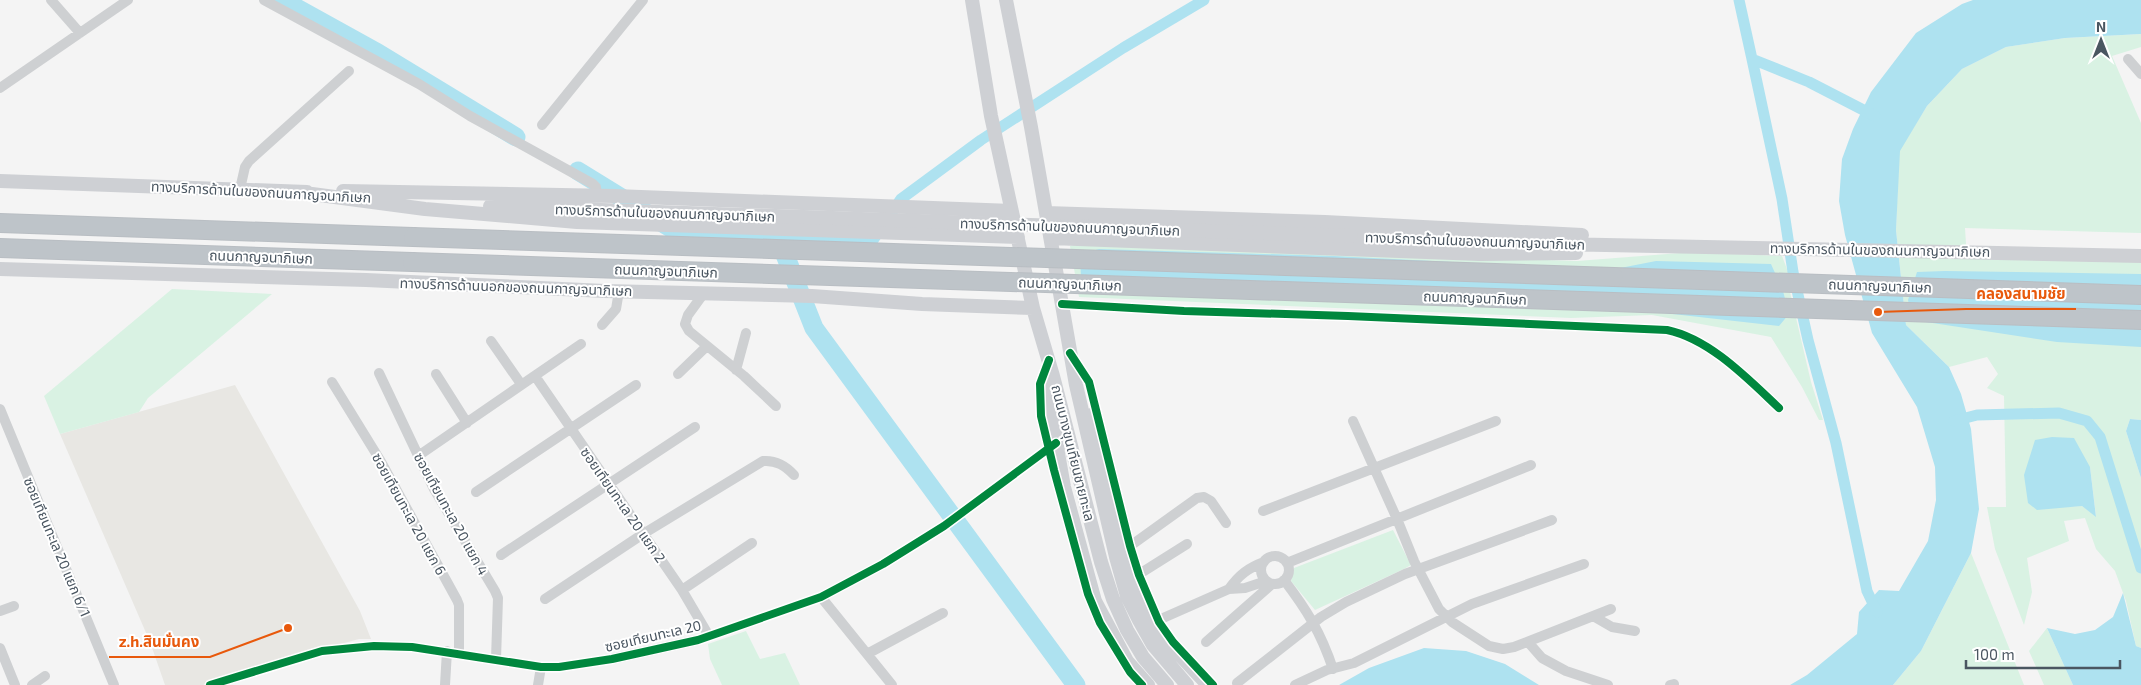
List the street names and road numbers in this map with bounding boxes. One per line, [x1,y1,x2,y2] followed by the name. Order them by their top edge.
[150,177,372,206] street label: ทางบริการด้านในของถนนกาญจนาภิเษก
[555,200,775,225] street label: ทางบริการด้านในของถนนกาญจนาภิเษก
[960,214,1180,239] street label: ทางบริการด้านในของถนนกาญจนาภิเษก
[1365,228,1585,253] street label: ทางบริการด้านในของถนนกาญจนาภิเษก
[1770,239,1990,260] street label: ทางบริการด้านในของถนนกาญจนาภิเษก
[209,246,313,267] street label: ถนนกาญจนาภิเษก
[614,260,718,281] street label: ถนนกาญจนาภิเษก
[1018,273,1122,294] street label: ถนนกาญจนาภิเษก
[399,274,633,299] street label: ทางบริการด้านนอกของถนนกาญจนาภิเษก
[1828,275,1932,296] street label: ถนนกาญจนาภิเษก
[1423,287,1527,308] street label: ถนนกาญจนาภิเษก
[1047,383,1099,523] street label: ถนนบางขุนเทียนชายทะเล
[577,444,670,566] street label: ซอยเทียนทะเล 20 แยก 2
[369,450,450,578] street label: ซอยเทียนทะเล 20 แยก 6
[411,450,492,578] street label: ซอยเทียนทะเล 20 แยก 4
[20,475,95,619] street label: ซอยเทียนทะเล 20 แยก 6/1
[603,616,703,655] street label: ซอยเทียนทะเล 20

